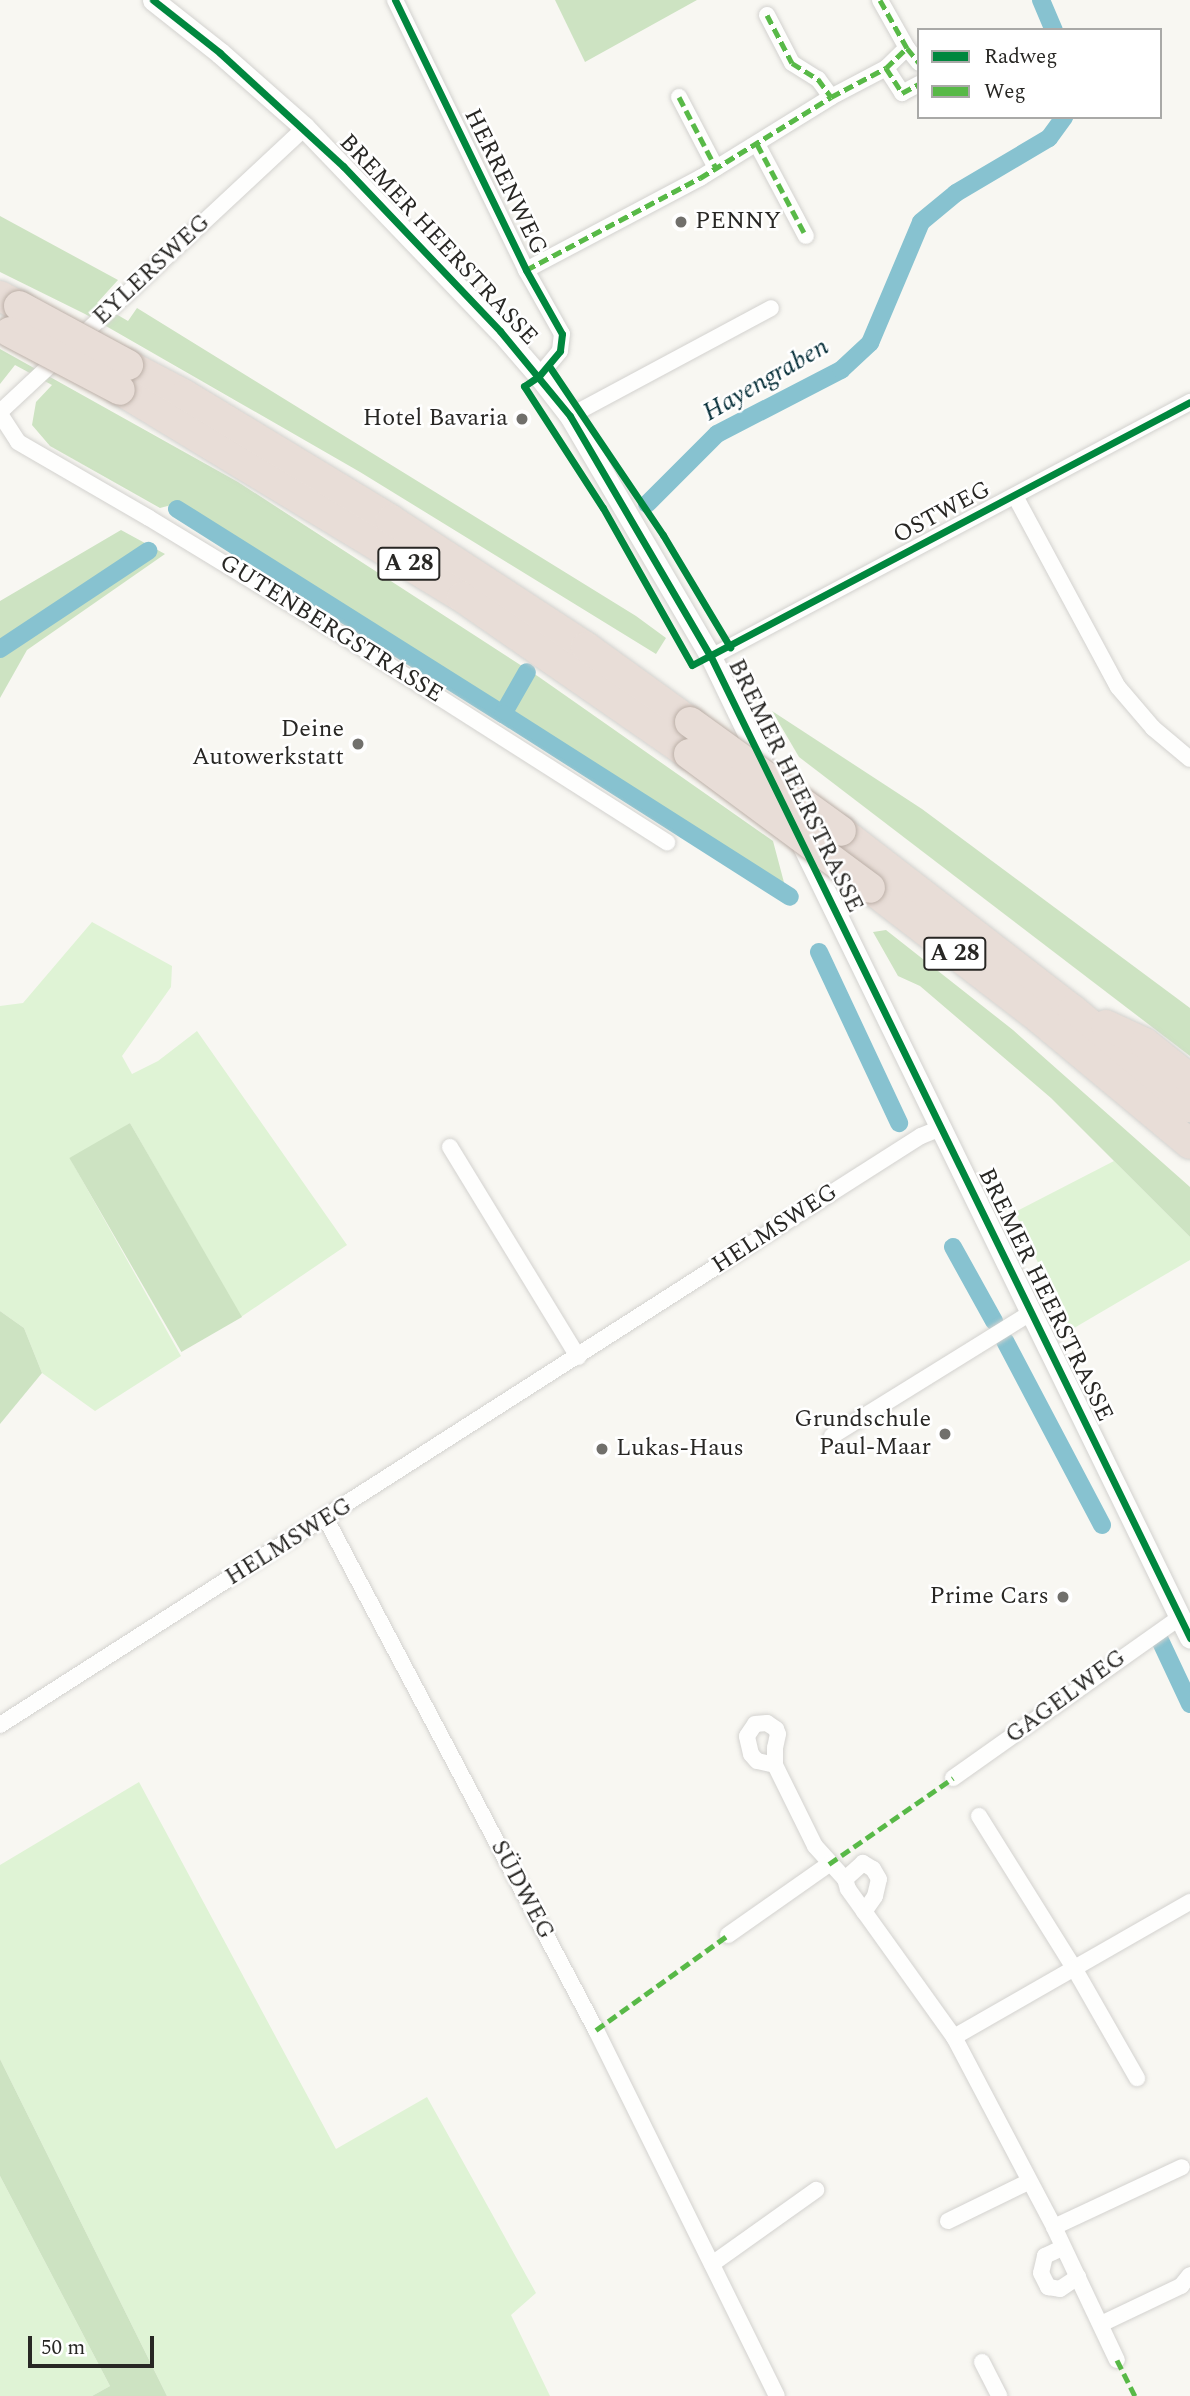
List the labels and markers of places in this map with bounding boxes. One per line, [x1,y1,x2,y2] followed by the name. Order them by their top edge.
[695,208,781,236] place label: PENNY
[673,214,689,230] marker: PENNY
[363,405,508,433] place label: Hotel Bavaria
[514,411,530,427] marker: Hotel Bavaria
[192,716,344,772] place label: Deine Autowerkstatt
[350,736,366,752] marker: Deine Autowerkstatt
[794,1406,931,1462] place label: Grundschule Paul-Maar
[937,1426,953,1442] marker: Grundschule Paul-Maar
[616,1435,744,1463] place label: Lukas-Haus
[594,1441,610,1457] marker: Lukas-Haus
[930,1583,1049,1611] place label: Prime Cars
[1055,1589,1071,1605] marker: Prime Cars

